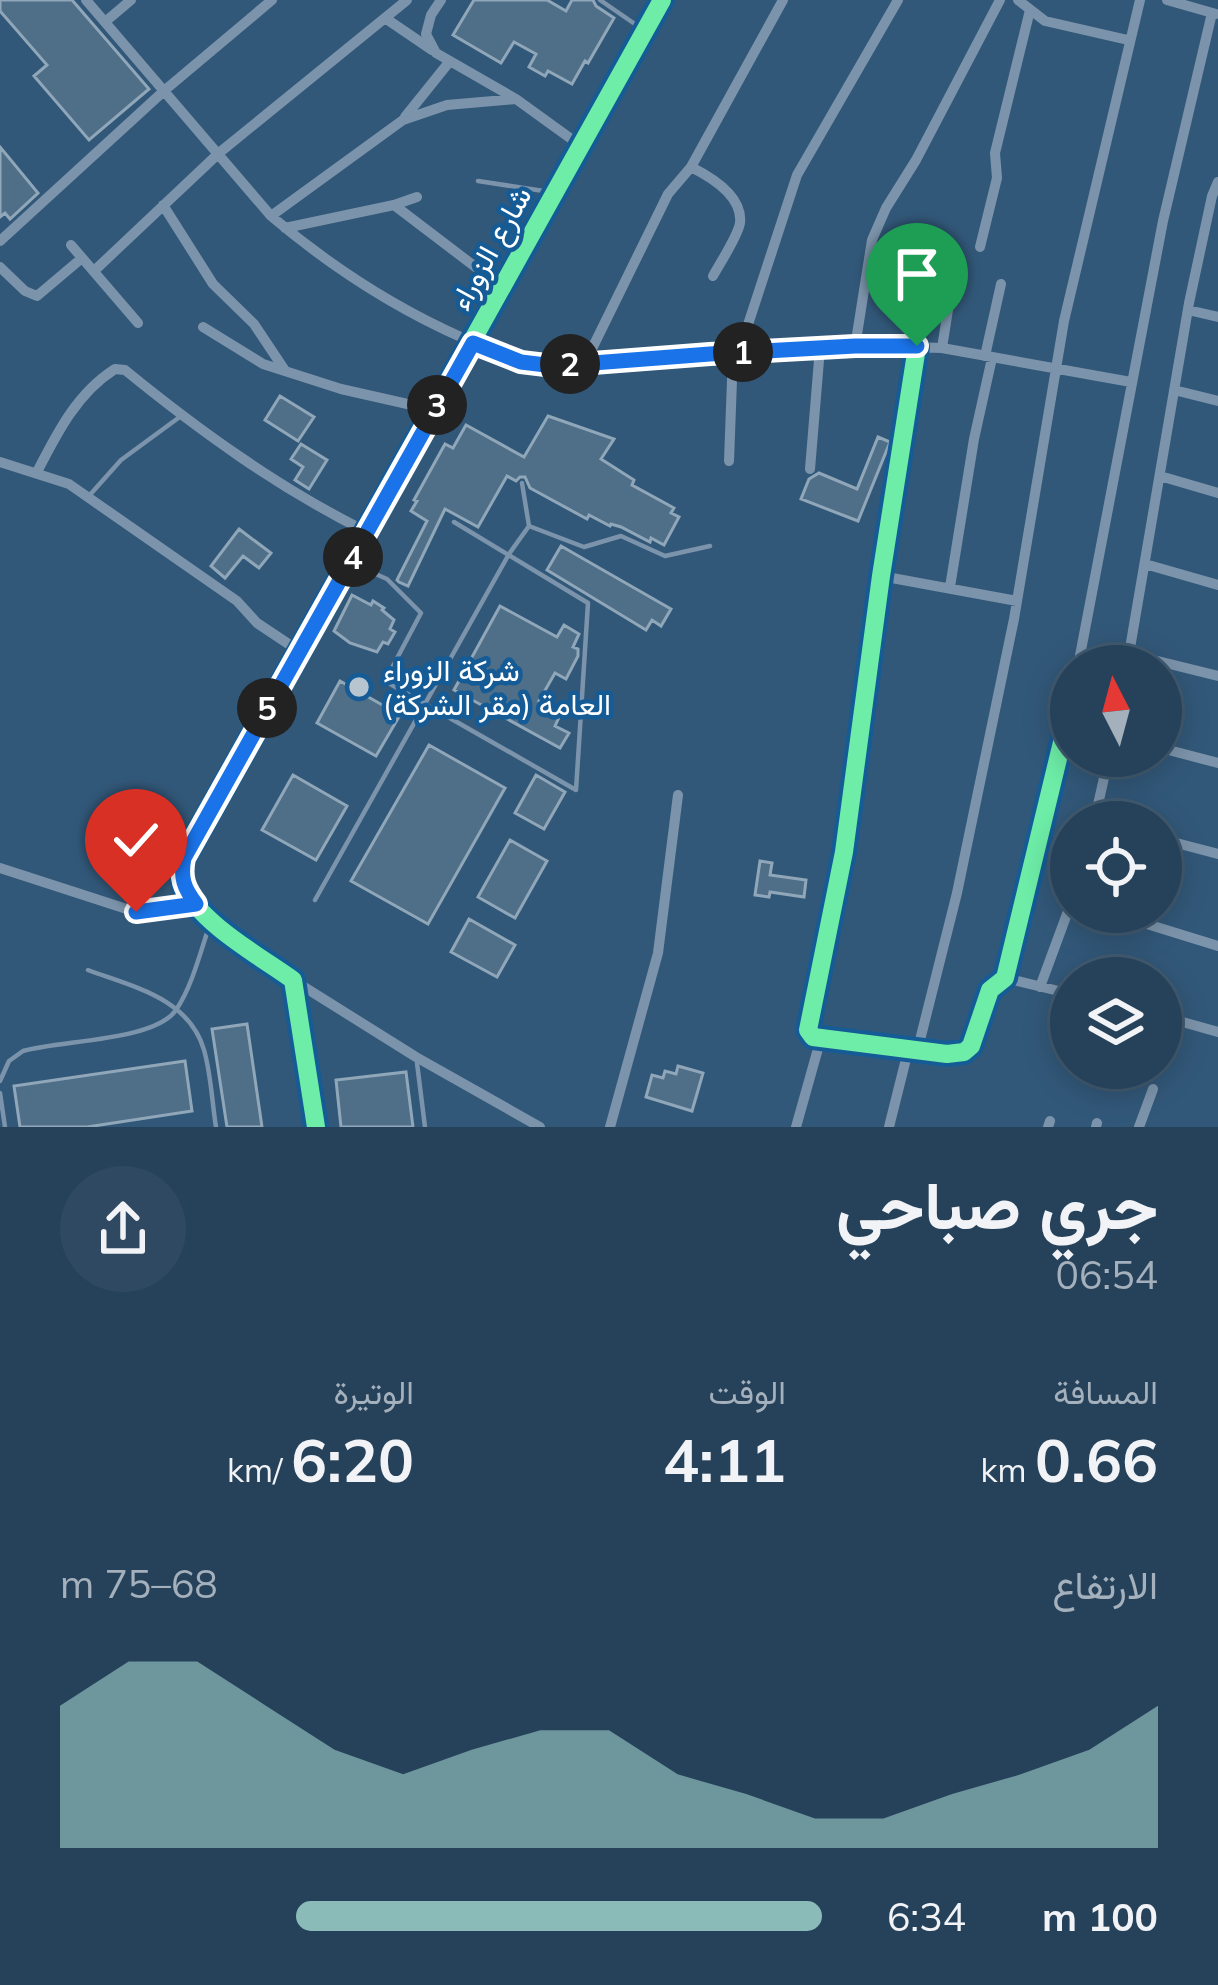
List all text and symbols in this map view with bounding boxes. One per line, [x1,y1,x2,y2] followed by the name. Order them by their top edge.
[441,179,541,317] street label: شارع الزوراء
[866,223,968,346] pin
[884,241,950,307] icon: arrive
[713,322,773,382] pin: 1
[733,331,753,372] text: 1
[540,334,600,394] pin: 2
[560,343,580,384] text: 2
[407,375,467,435] pin: 3
[427,384,447,425] text: 3
[323,527,383,587] pin: 4
[343,536,363,577] text: 4
[1050,645,1182,777] north arrow
[1050,645,1182,1089] map controls
[383,651,611,723] place label: شركة الزوراء العامة (مقر الشركة)
[346,674,372,700] marker: شركة الزوراء العامة (مقر الشركة)
[237,678,297,738] pin: 5
[257,687,277,728] text: 5
[85,789,187,912] pin
[1050,801,1182,933] button: locate
[103,807,169,873] icon: check
[1050,957,1182,1089] button: layers
[836,1163,1158,1246] text: جري صباحي
[60,1166,186,1292] button: share
[1056,1250,1158,1299] text: 06:54
[333,1371,414,1412] text: الوتيرة
[708,1371,786,1412] text: الوقت
[1053,1371,1158,1412] text: المسافة
[291,1422,414,1497] text: 6:20
[663,1422,786,1497] text: 4:11
[1035,1422,1158,1497] text: 0.66
[227,1449,291,1490] text: /km
[981,1449,1035,1490] text: km
[60,1559,218,1608] text: 68–75 m
[1052,1560,1158,1609] text: الارتفاع
[887,1892,966,1941] text: 6:34
[1042,1892,1158,1941] text: 100 m

